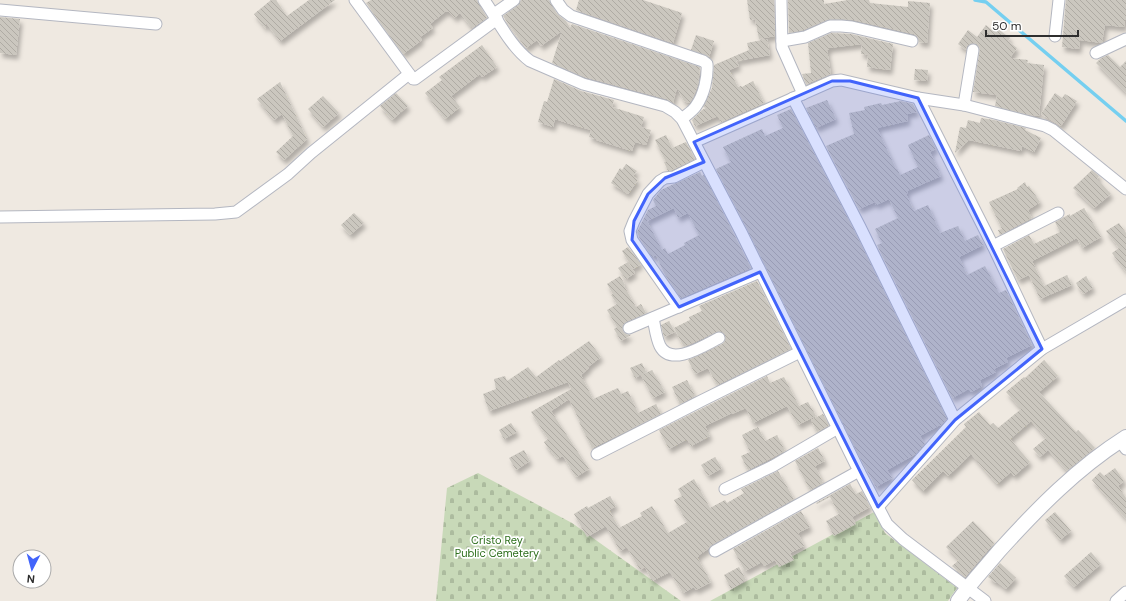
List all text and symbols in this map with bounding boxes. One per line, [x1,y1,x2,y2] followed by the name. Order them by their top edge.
[986,12,1078,38] scale bar
[992,18,1021,34] text: 50 m
[455,533,539,560] park label: Cristo Rey Public Cemetery
[12,549,52,589] north arrow
[26,572,36,586] text: N

